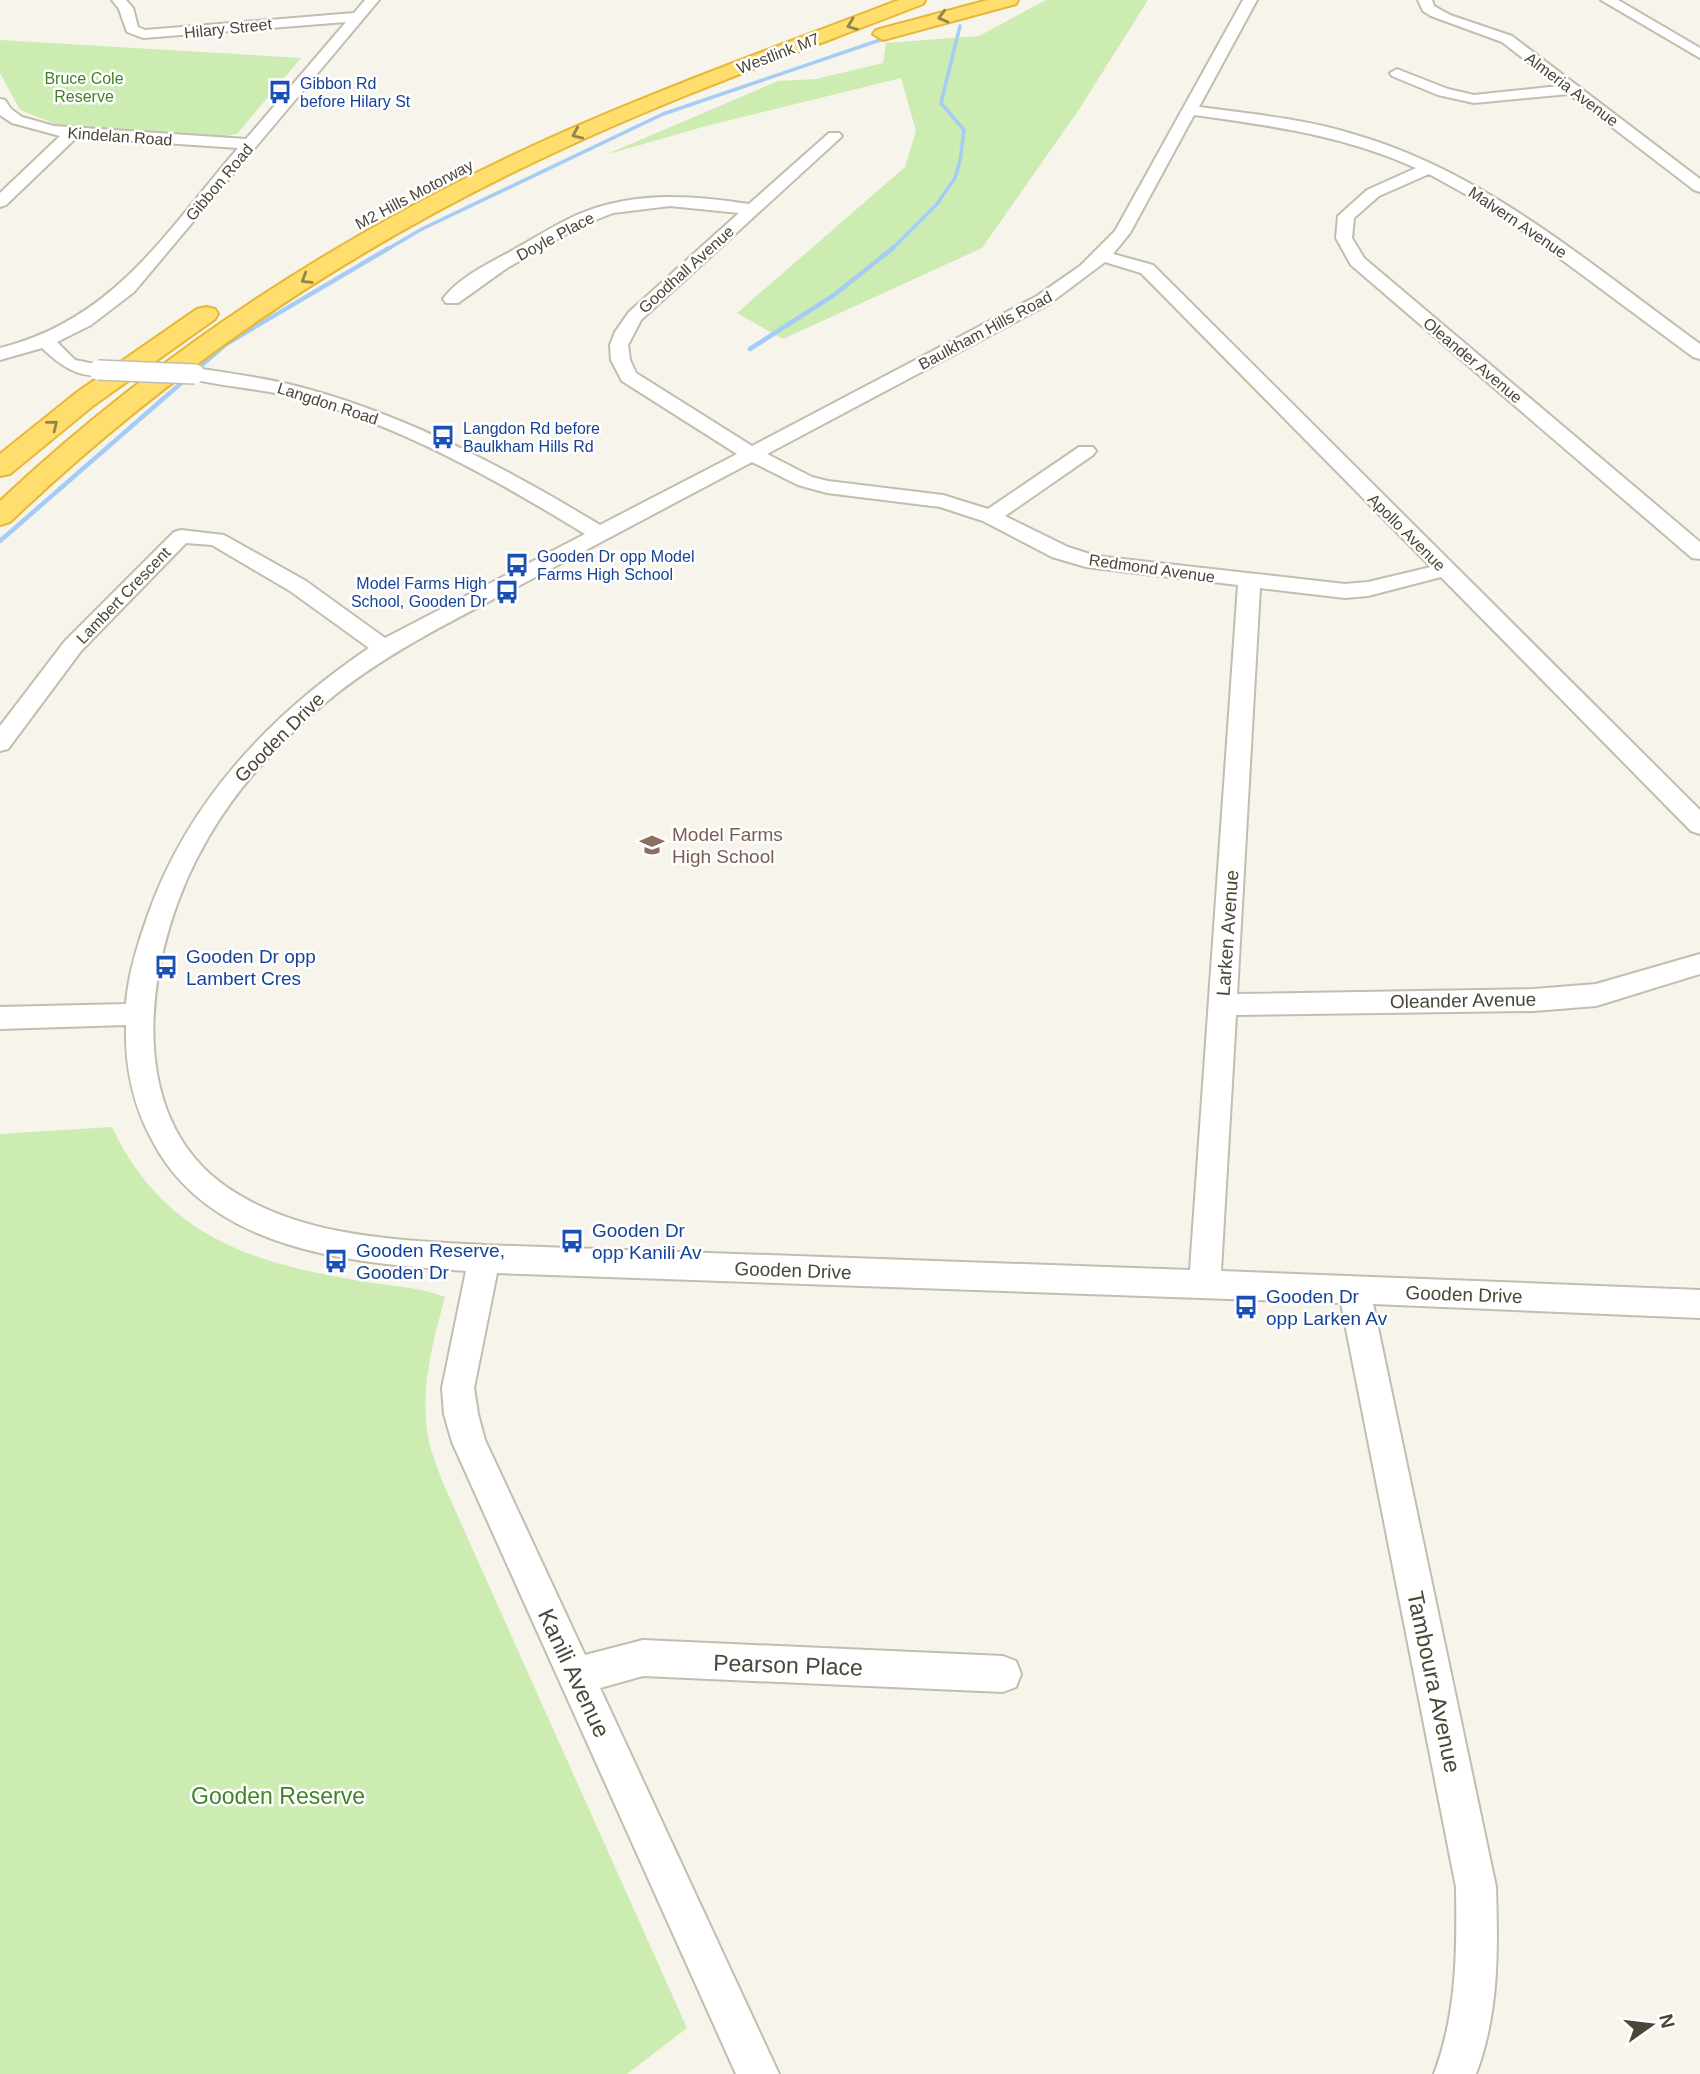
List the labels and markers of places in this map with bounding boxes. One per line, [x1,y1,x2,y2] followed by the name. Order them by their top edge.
[300,75,411,110] place label: Gibbon Rd before Hilary St
[266,78,294,106] bus stop icon: Gibbon Rd before Hilary St
[463,420,600,455] place label: Langdon Rd before Baulkham Hills Rd
[429,423,457,451] bus stop icon: Langdon Rd before Baulkham Hills Rd
[537,548,694,583] place label: Gooden Dr opp Model Farms High School
[503,551,531,579] bus stop icon: Gooden Dr opp Model Farms High School
[351,575,488,610] place label: Model Farms High School, Gooden Dr
[493,578,521,606] bus stop icon: Model Farms High School, Gooden Dr
[672,824,783,867] place label: Model Farms High School
[638,831,666,859] school or university icon: Model Farms High School
[186,946,316,989] place label: Gooden Dr opp Lambert Cres
[152,953,180,981] bus stop icon: Gooden Dr opp Lambert Cres
[592,1220,702,1263] place label: Gooden Dr opp Kanili Av
[558,1227,586,1255] bus stop icon: Gooden Dr opp Kanili Av
[356,1240,505,1283] place label: Gooden Reserve, Gooden Dr
[322,1247,350,1275] bus stop icon: Gooden Reserve, Gooden Dr
[1266,1286,1388,1329] place label: Gooden Dr opp Larken Av
[1232,1293,1260,1321] bus stop icon: Gooden Dr opp Larken Av

